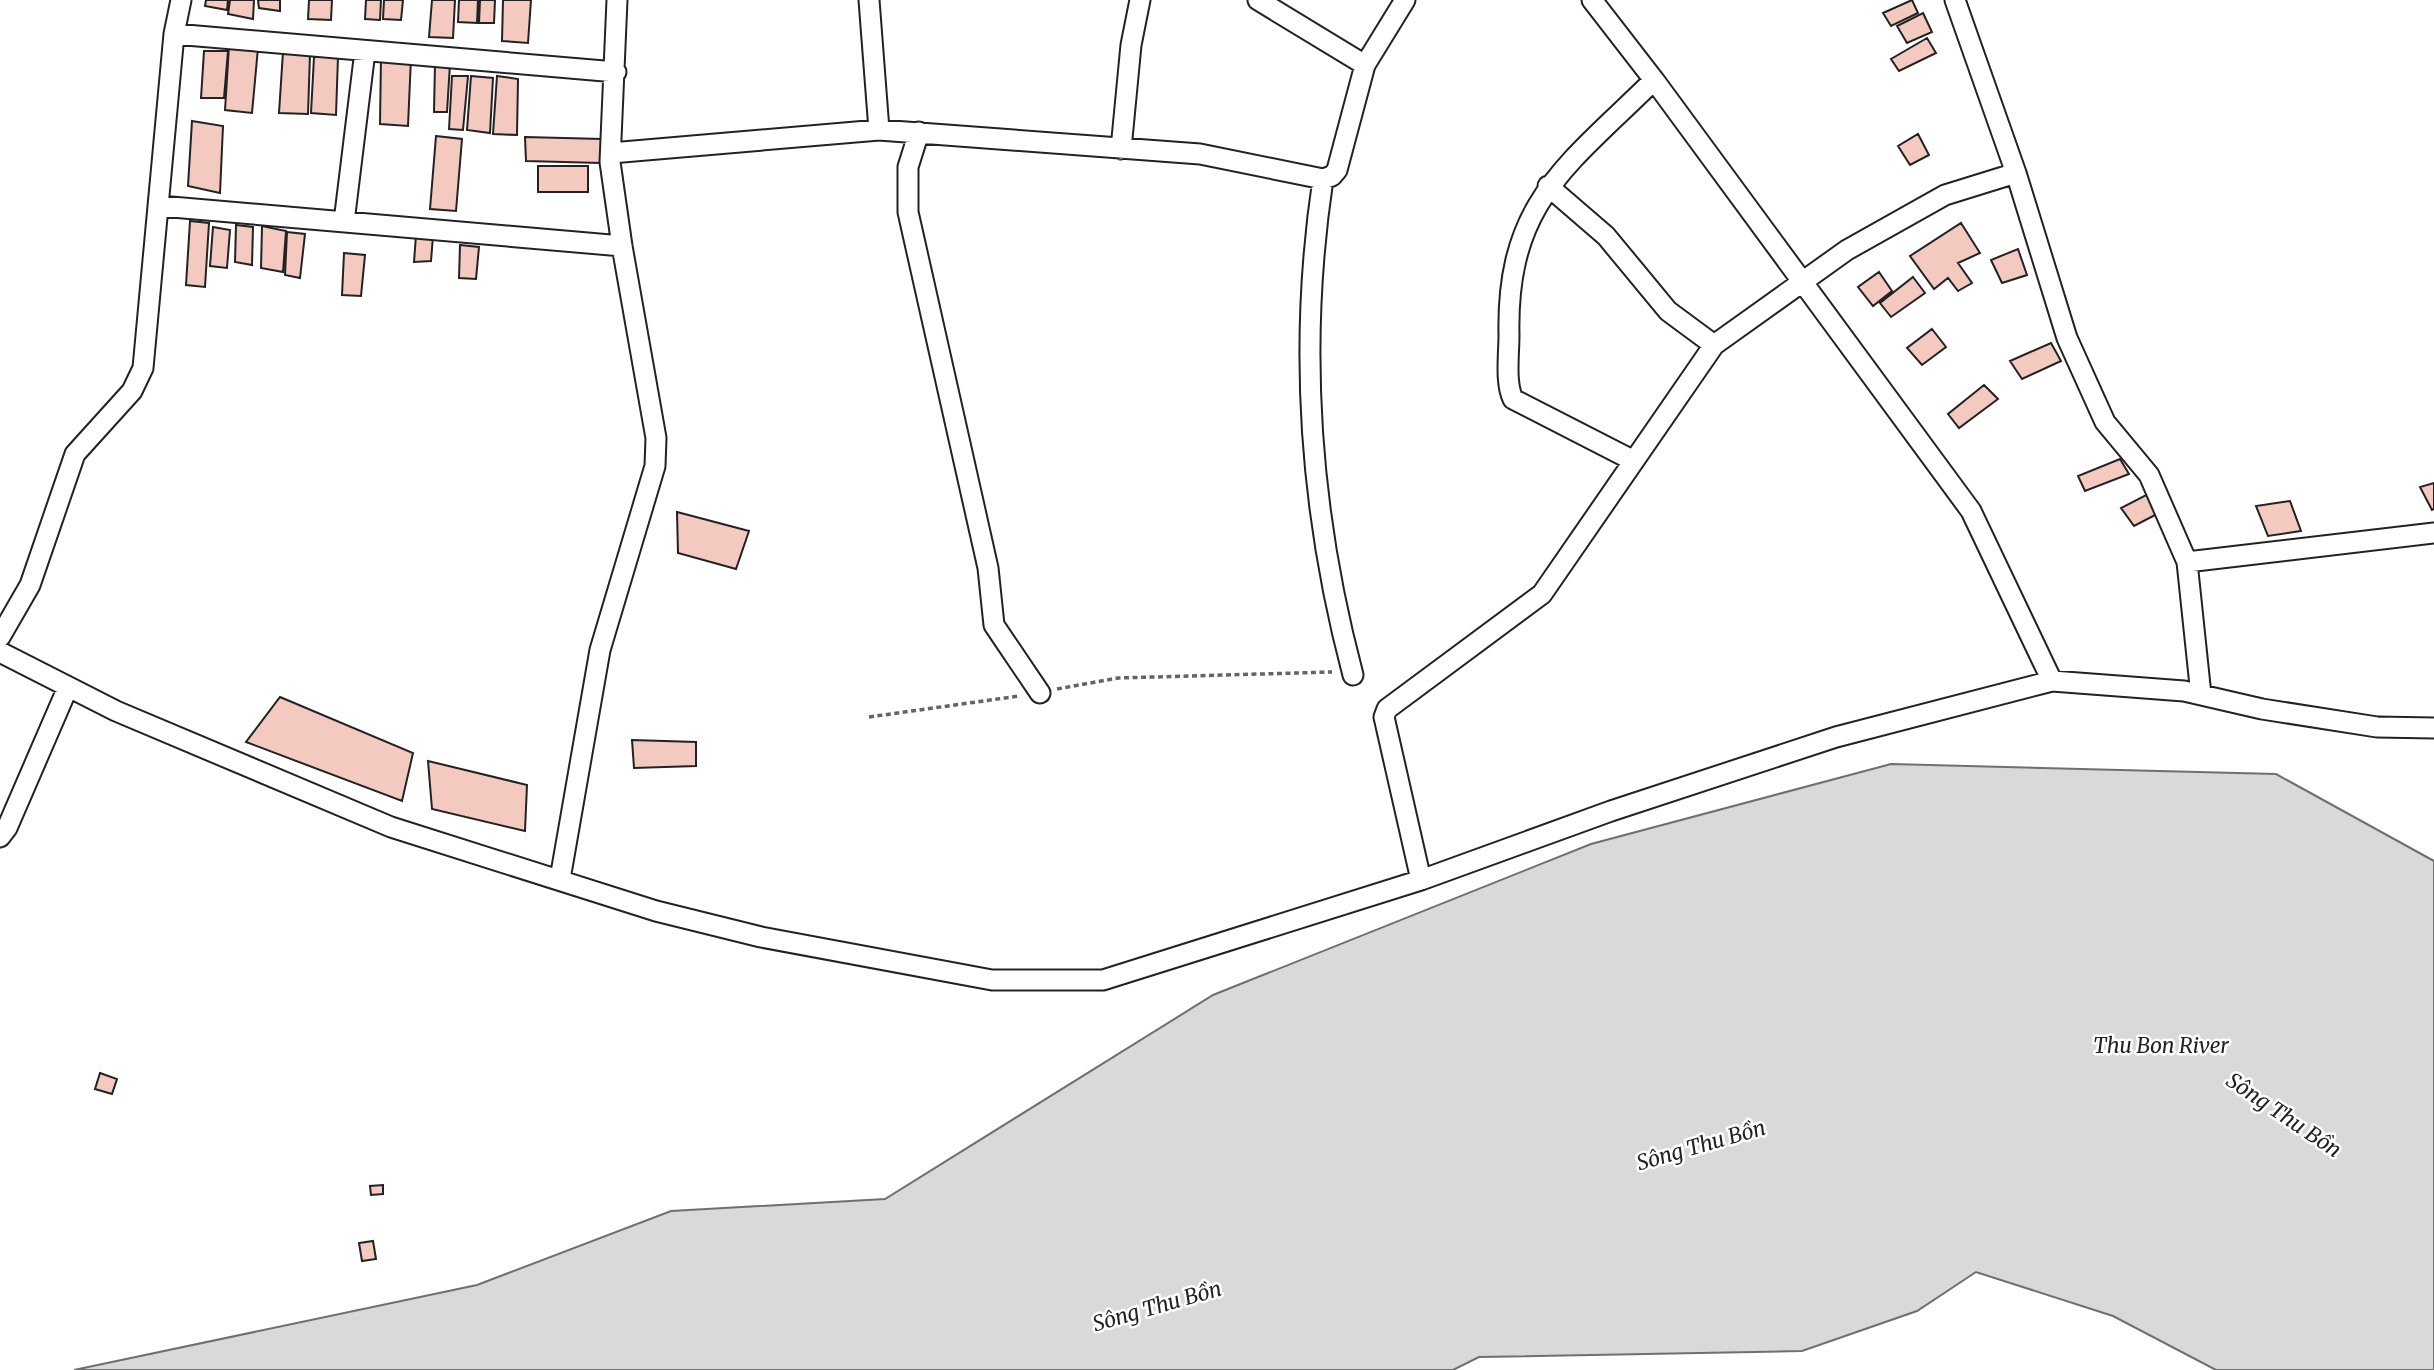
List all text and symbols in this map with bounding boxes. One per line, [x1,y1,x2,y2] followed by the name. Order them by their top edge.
[2093,1032,2229,1059] water label: Thu Bon River
[2221,1067,2347,1163] water label: Sông Thu Bồn
[1633,1114,1769,1176] water label: Sông Thu Bồn
[1089,1275,1225,1337] water label: Sông Thu Bồn

